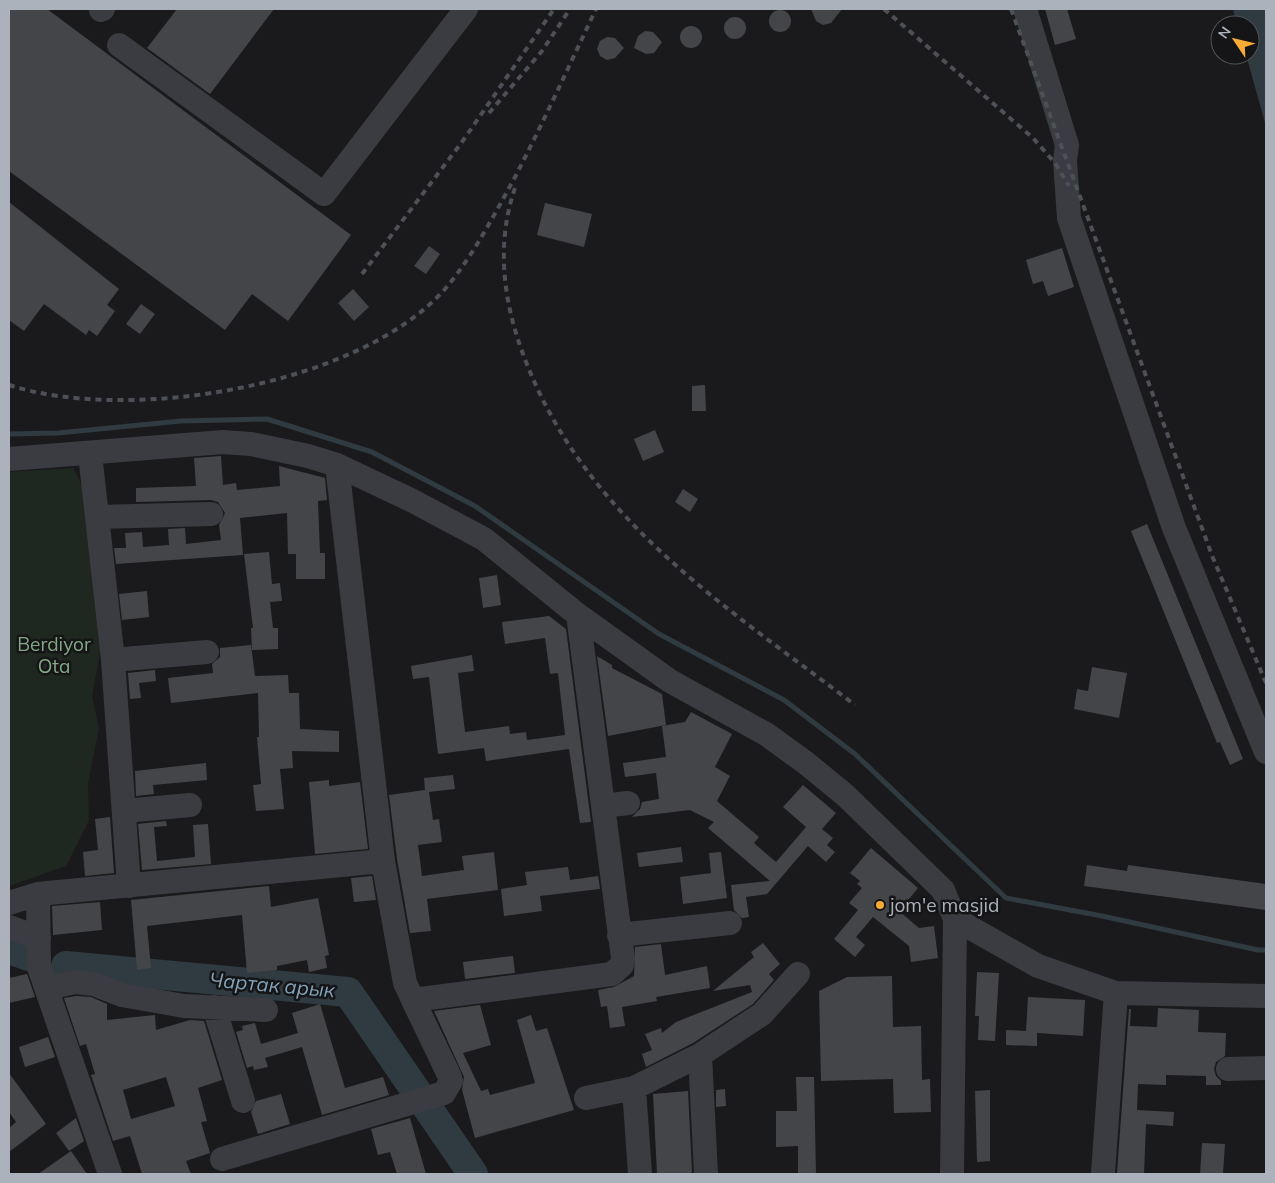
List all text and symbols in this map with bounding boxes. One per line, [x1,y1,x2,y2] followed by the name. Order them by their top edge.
[1210,15,1260,65] north arrow
[1214,23,1235,42] text: N
[17,632,91,678] park label: Berdiyor Ota
[888,893,1000,917] place label: jom'e masjid
[874,899,886,911] marker: jom'e masjid
[208,967,337,1003] water label: Чартак арык

